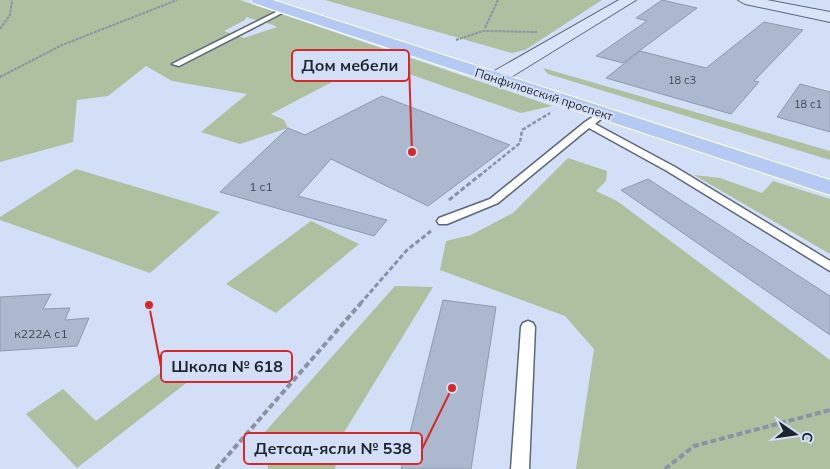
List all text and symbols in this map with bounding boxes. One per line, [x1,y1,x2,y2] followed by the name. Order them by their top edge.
[292,50,409,81] callout: Дом мебели
[302,55,398,75] text: Дом мебели
[473,65,616,124] street label: Панфиловский проспект
[668,73,696,87] house number: 18 с3
[794,97,822,111] house number: 18 с1
[249,179,273,194] house number: 1 с1
[14,326,68,341] house number: к222А с1
[161,351,292,382] callout: Школа № 618
[171,356,283,376] text: Школа № 618
[770,409,820,459] north arrow
[798,430,818,444] text: С
[244,433,422,464] callout: Детсад-ясли № 538
[254,438,412,458] text: Детсад-ясли № 538

